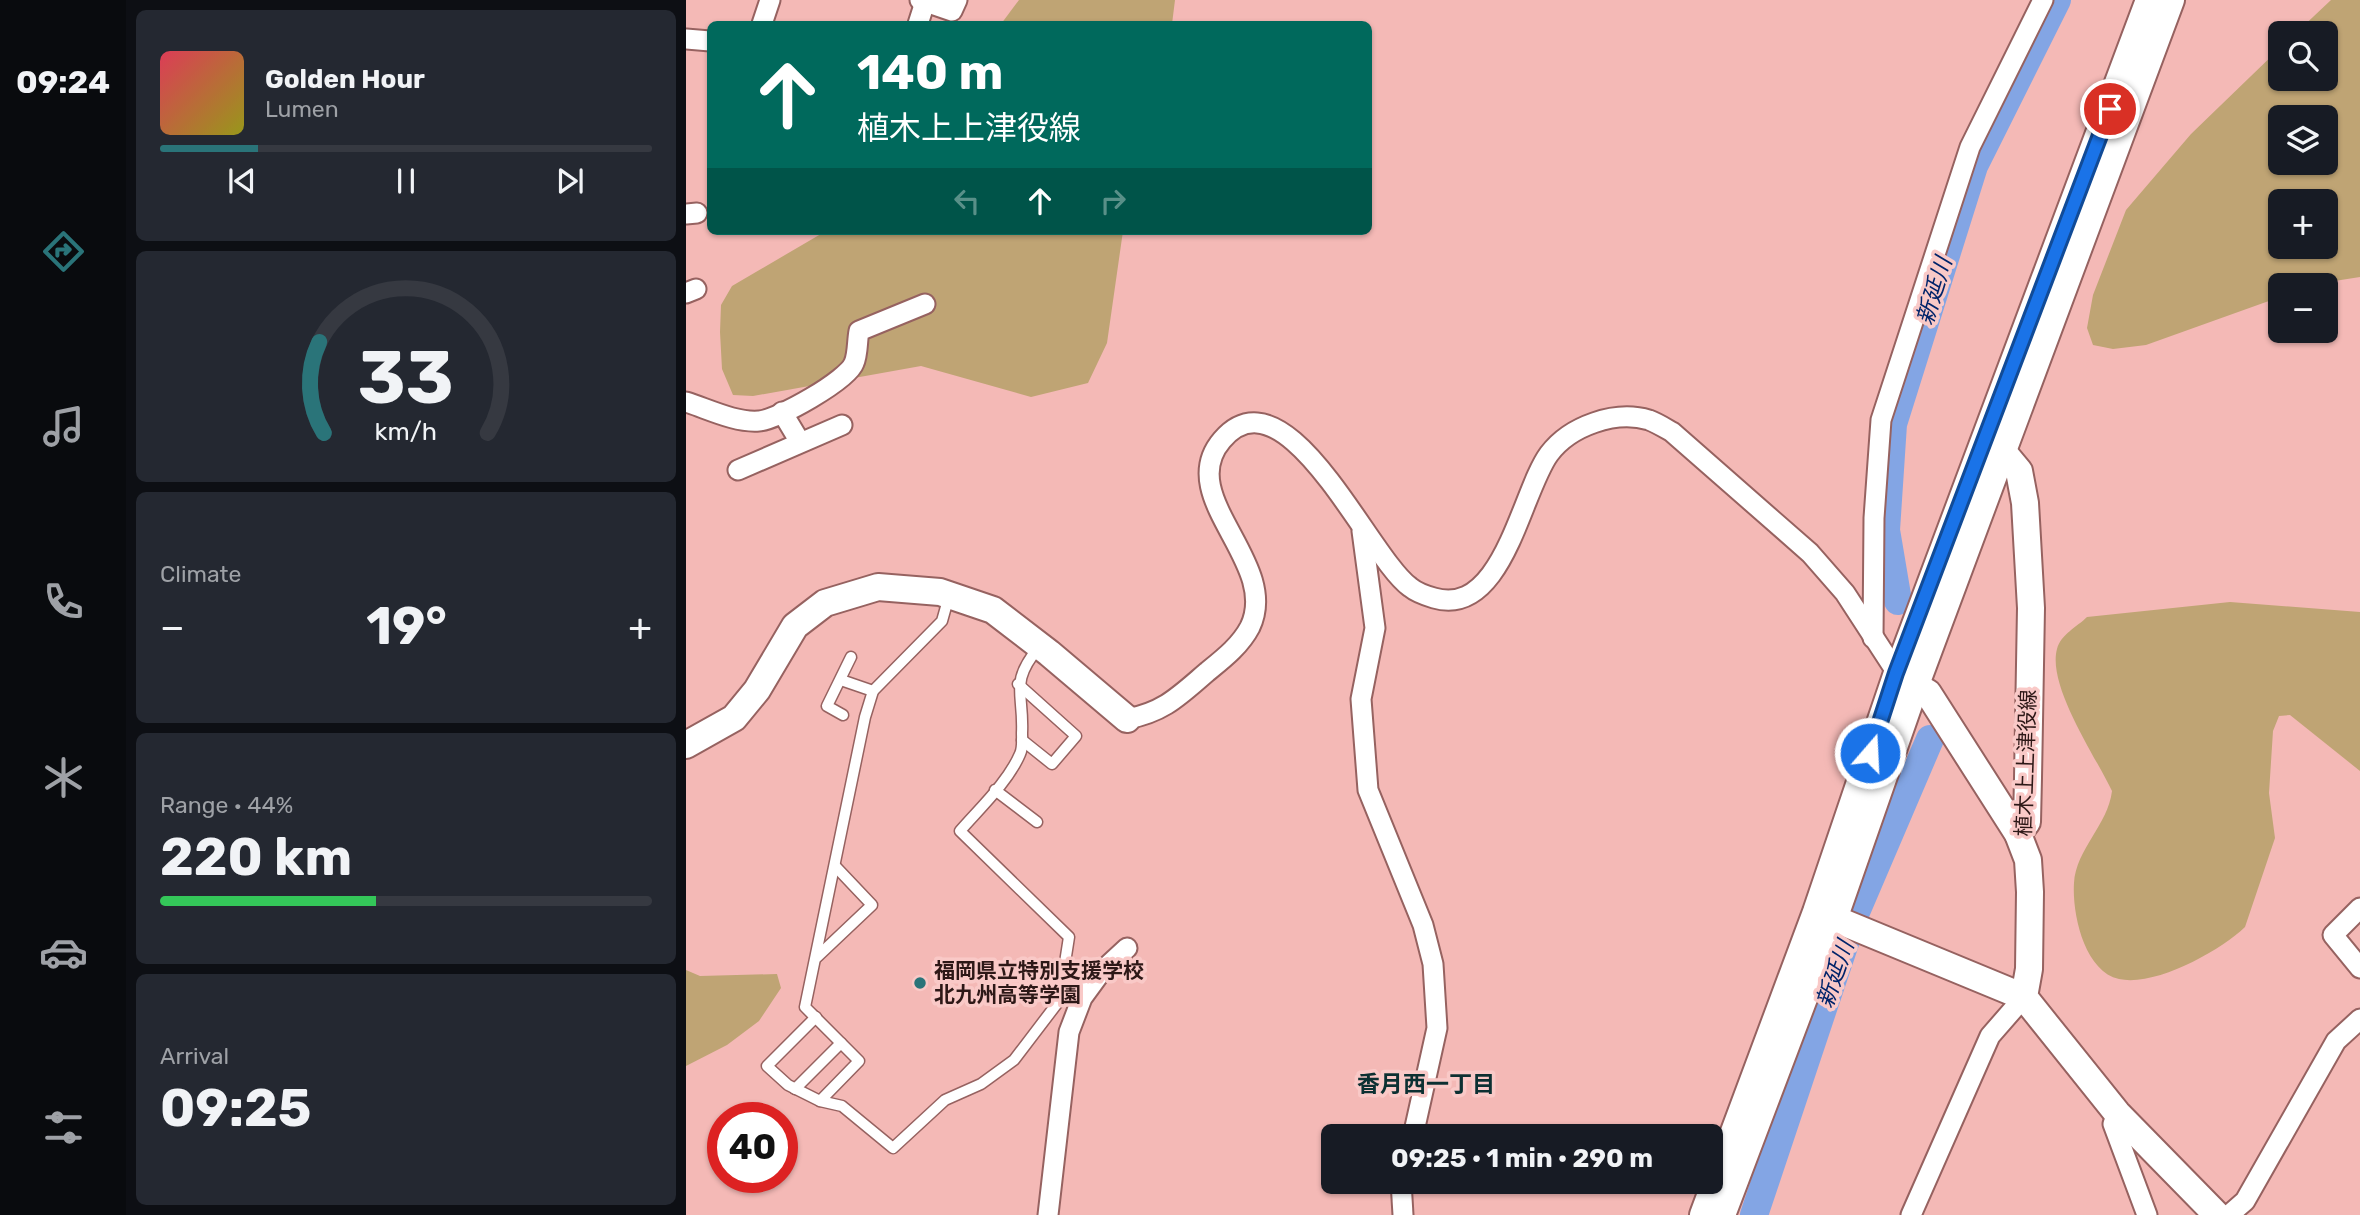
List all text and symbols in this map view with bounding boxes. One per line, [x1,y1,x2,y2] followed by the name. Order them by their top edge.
[2268,21,2338,343] map controls
[2268,21,2338,91] button: search
[857,43,1003,101] text: 140 m
[742,49,833,140] icon: ahead
[16,63,110,101] text: 09:24
[265,64,425,95] text: Golden Hour
[2080,79,2140,139] pin
[2091,90,2129,128] icon: arrive
[265,95,339,123] text: Lumen
[2268,105,2338,175] button: layers
[857,109,1081,147] text: 植木上上津役線
[223,162,261,200] icon: previous
[387,162,425,200] icon: pause
[551,162,589,200] icon: next
[948,182,986,220] icon: left
[1021,182,1059,220] icon: ahead
[1094,182,1132,220] icon: right
[2268,189,2338,259] button: +
[39,227,88,276] icon: directions
[1911,251,1958,328] water label: 新延川
[2268,273,2338,343] button: −
[358,335,454,421] text: 33
[39,402,88,451] icon: music
[375,416,437,445] text: km/h
[160,560,241,588] text: Climate
[39,577,88,626] icon: phone
[366,595,447,657] text: 19°
[160,604,185,650] text: −
[628,604,652,650] text: +
[2010,689,2041,837] street label: 植木上上津役線
[1833,716,1907,790] position arrow
[39,753,88,802] icon: climate
[160,791,293,819] text: Range · 44%
[160,826,352,888] text: 220 km
[39,928,88,977] icon: car
[1811,934,1860,1011] water label: 新延川
[934,958,1144,1007] place label: 福岡県立特別支援学校 北九州高等学園
[912,975,928,991] marker: 福岡県立特別支援学校 北九州高等学園
[160,1042,229,1070] text: Arrival
[1357,1070,1495,1098] district label: 香月西一丁目
[160,1077,311,1139] text: 09:25
[707,1102,798,1193] speed limit sign: 40
[39,1103,88,1152] icon: filters
[1391,1143,1653,1174] text: 09:25 · 1 min · 290 m

